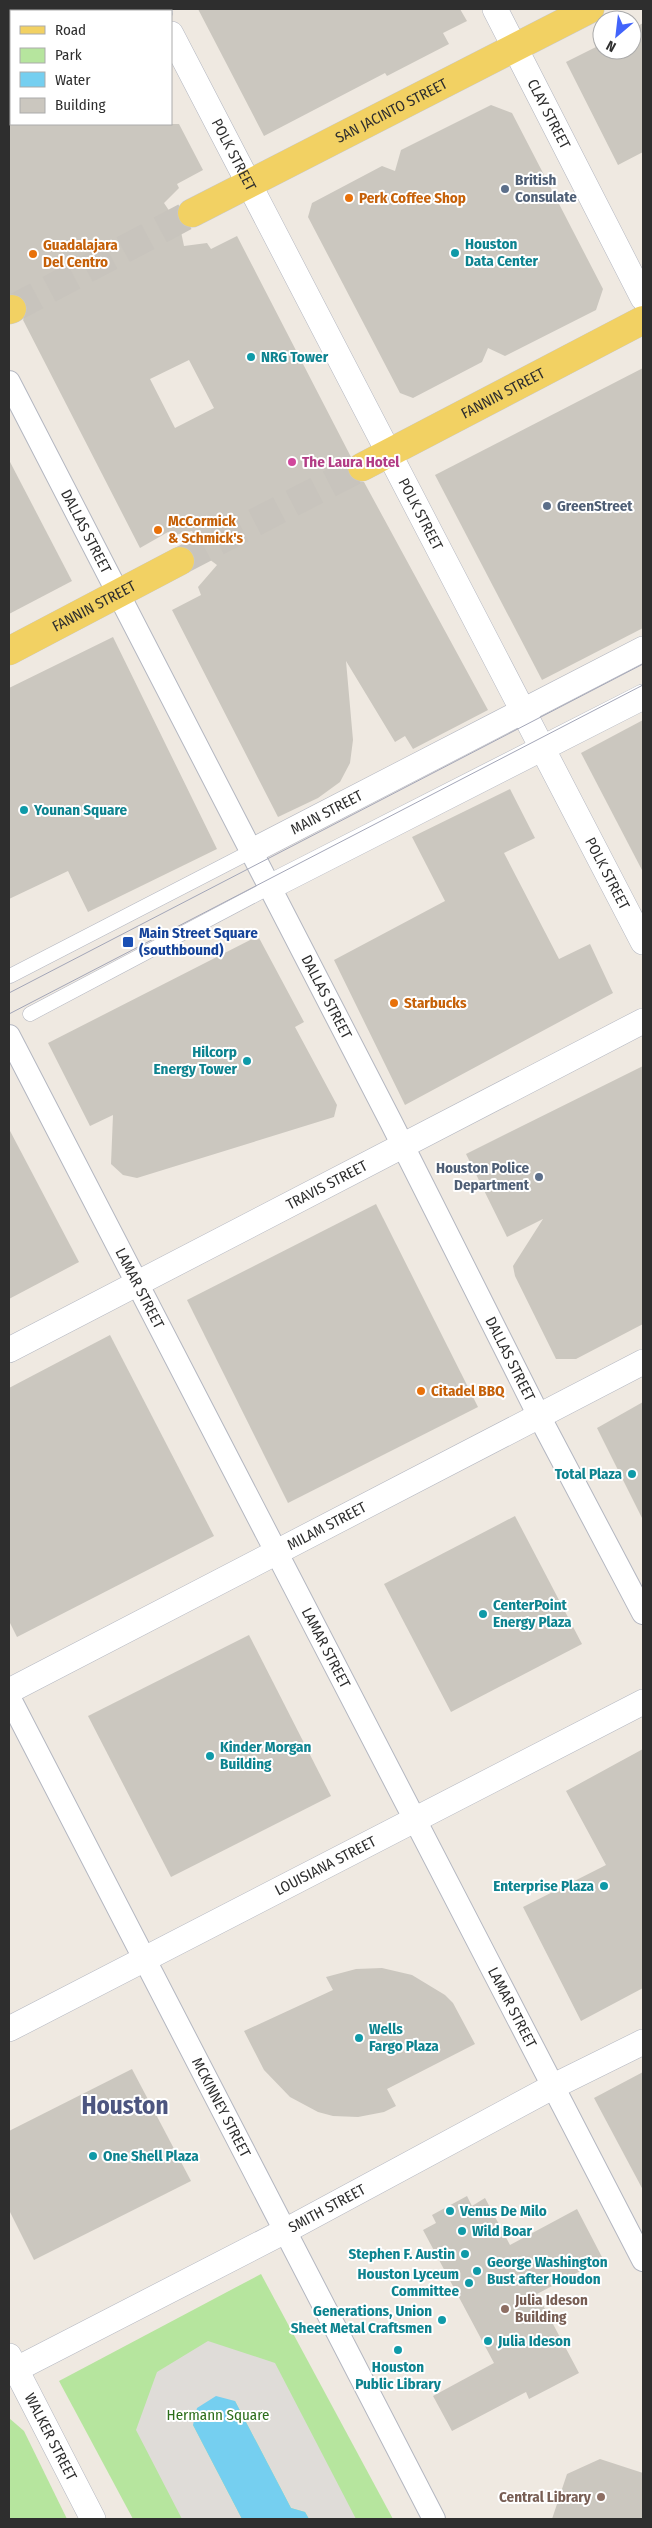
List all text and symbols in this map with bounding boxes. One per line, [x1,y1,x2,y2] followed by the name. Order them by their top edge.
[10,10,172,125] legend
[592,10,642,60] north arrow
[55,21,86,39] text: Road
[603,37,619,56] text: N
[55,46,82,64] text: Park
[55,71,91,89] text: Water
[332,75,450,147] street label: SAN JACINTO STREET
[524,76,574,152] street label: CLAY STREET
[55,96,106,114] text: Building
[208,116,260,194] street label: POLK STREET
[515,171,577,206] place label: British Consulate
[499,183,511,195] marker: British Consulate
[359,189,466,207] place label: Perk Coffee Shop
[343,192,355,204] marker: Perk Coffee Shop
[465,235,539,270] place label: Houston Data Center
[43,236,118,271] place label: Guadalajara Del Centro
[449,247,461,259] marker: Houston Data Center
[27,248,39,260] marker: Guadalajara Del Centro
[261,348,329,366] place label: NRG Tower
[245,351,257,363] marker: NRG Tower
[458,364,548,423] street label: FANNIN STREET
[302,453,400,471] place label: The Laura Hotel
[286,456,298,468] marker: The Laura Hotel
[394,475,447,553] street label: POLK STREET
[57,486,115,576] street label: DALLAS STREET
[557,497,633,515] place label: GreenStreet
[541,500,553,512] marker: GreenStreet
[168,512,243,547] place label: McCormick & Schmick's
[152,524,164,536] marker: McCormick & Schmick's
[49,577,139,636] street label: FANNIN STREET
[288,786,366,838] street label: MAIN STREET
[33,801,128,819] place label: Younan Square
[18,804,30,816] marker: Younan Square
[581,834,633,912] street label: POLK STREET
[139,924,258,959] place label: Main Street Square (southbound)
[121,935,135,949] marker: Main Street Square (southbound)
[297,952,356,1042] street label: DALLAS STREET
[404,994,467,1012] place label: Starbucks
[388,997,400,1009] marker: Starbucks
[154,1043,238,1078] place label: Hilcorp Energy Tower
[241,1055,253,1067] marker: Hilcorp Energy Tower
[283,1157,370,1214] street label: TRAVIS STREET
[436,1159,530,1194] place label: Houston Police Department
[533,1171,545,1183] marker: Houston Police Department
[111,1245,168,1331] street label: LAMAR STREET
[482,1314,539,1404] street label: DALLAS STREET
[431,1382,505,1400] place label: Citadel BBQ
[415,1385,427,1397] marker: Citadel BBQ
[555,1465,623,1483] place label: Total Plaza
[626,1468,638,1480] marker: Total Plaza
[284,1498,369,1554] street label: MILAM STREET
[493,1596,572,1631] place label: CenterPoint Energy Plaza
[298,1605,354,1691] street label: LAMAR STREET
[477,1608,489,1620] marker: CenterPoint Energy Plaza
[220,1738,312,1773] place label: Kinder Morgan Building
[204,1750,216,1762] marker: Kinder Morgan Building
[272,1832,379,1899] street label: LOUISIANA STREET
[493,1877,595,1895] place label: Enterprise Plaza
[598,1880,610,1892] marker: Enterprise Plaza
[484,1964,540,2051] street label: LAMAR STREET
[369,2020,439,2055] place label: Wells Fargo Plaza
[353,2032,365,2044] marker: Wells Fargo Plaza
[188,2055,254,2160] street label: MCKINNEY STREET
[81,2091,169,2121] district label: Houston
[103,2147,199,2165] place label: One Shell Plaza
[87,2150,99,2162] marker: One Shell Plaza
[285,2180,369,2236] street label: SMITH STREET
[459,2202,547,2220] place label: Venus De Milo
[444,2205,456,2217] marker: Venus De Milo
[472,2222,533,2240] place label: Wild Boar
[456,2225,468,2237] marker: Wild Boar
[349,2245,455,2263] place label: Stephen F. Austin
[459,2248,471,2260] marker: Stephen F. Austin
[487,2253,608,2288] place label: George Washington Bust after Houdon
[358,2265,459,2300] place label: Houston Lyceum Committee
[471,2265,483,2277] marker: George Washington Bust after Houdon
[463,2277,475,2289] marker: Houston Lyceum Committee
[514,2291,588,2326] place label: Julia Ideson Building
[291,2302,432,2337] place label: Generations, Union Sheet Metal Craftsmen
[499,2303,511,2315] marker: Julia Ideson Building
[436,2314,448,2326] marker: Generations, Union Sheet Metal Craftsmen
[497,2332,571,2350] place label: Julia Ideson
[482,2335,494,2347] marker: Julia Ideson
[392,2344,404,2356] marker: Houston Public Library
[355,2358,442,2393] place label: Houston Public Library
[21,2390,81,2484] street label: WALKER STREET
[167,2406,269,2424] park label: Hermann Square
[499,2488,592,2506] place label: Central Library
[595,2491,607,2503] marker: Central Library

